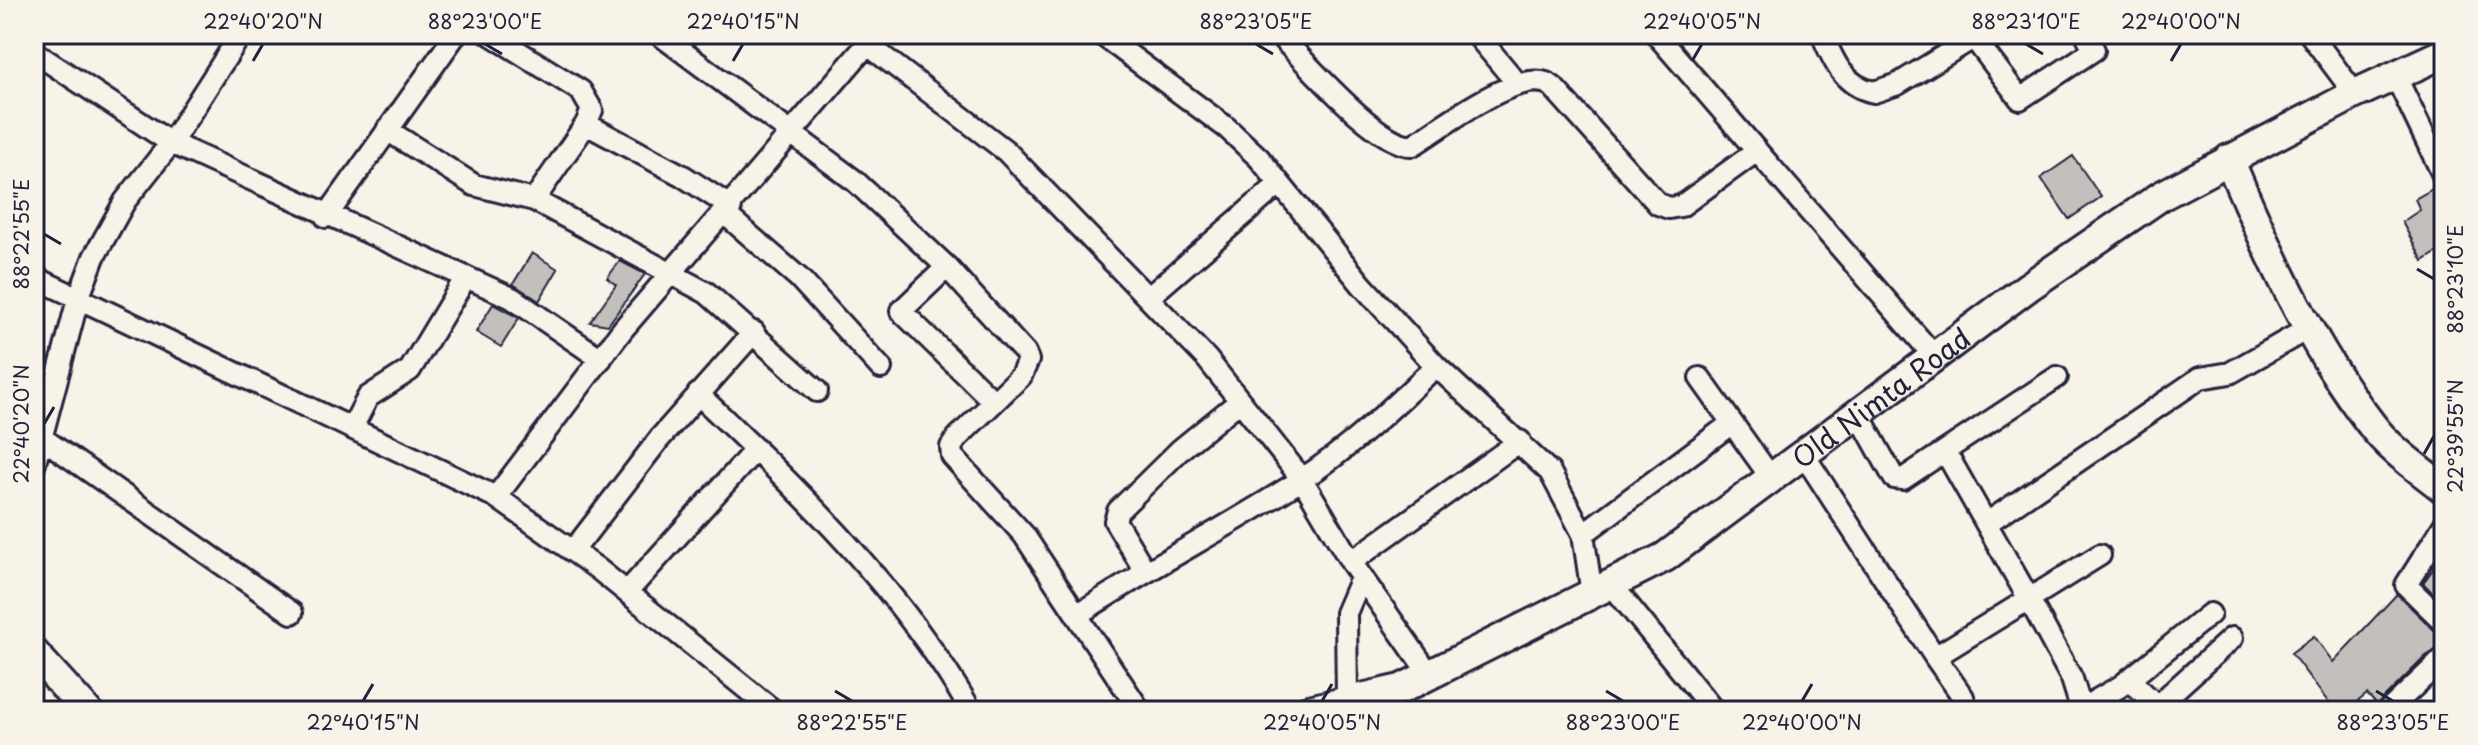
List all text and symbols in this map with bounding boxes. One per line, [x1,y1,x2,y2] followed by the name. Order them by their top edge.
[203,6,323,36] text: 22°40'20"N
[428,6,542,36] text: 88°23'00"E
[686,6,800,36] text: 22°40'15"N
[1200,6,1312,36] text: 88°23'05"E
[1643,6,1761,36] text: 22°40'05"N
[1971,6,2081,36] text: 88°23'10"E
[2121,6,2241,36] text: 22°40'00"N
[6,178,36,290] text: 88°22'55"E
[2440,224,2470,334] text: 88°23'10"E
[1782,316,1979,478] street label: Old Nimta Road
[6,364,36,484] text: 22°40'20"N
[2440,379,2470,493] text: 22°39'55"N
[306,707,420,737] text: 22°40'15"N
[796,707,908,737] text: 88°22'55"E
[1263,707,1381,737] text: 22°40'05"N
[1566,707,1680,737] text: 88°23'00"E
[1742,707,1862,737] text: 22°40'00"N
[2337,707,2449,737] text: 88°23'05"E

